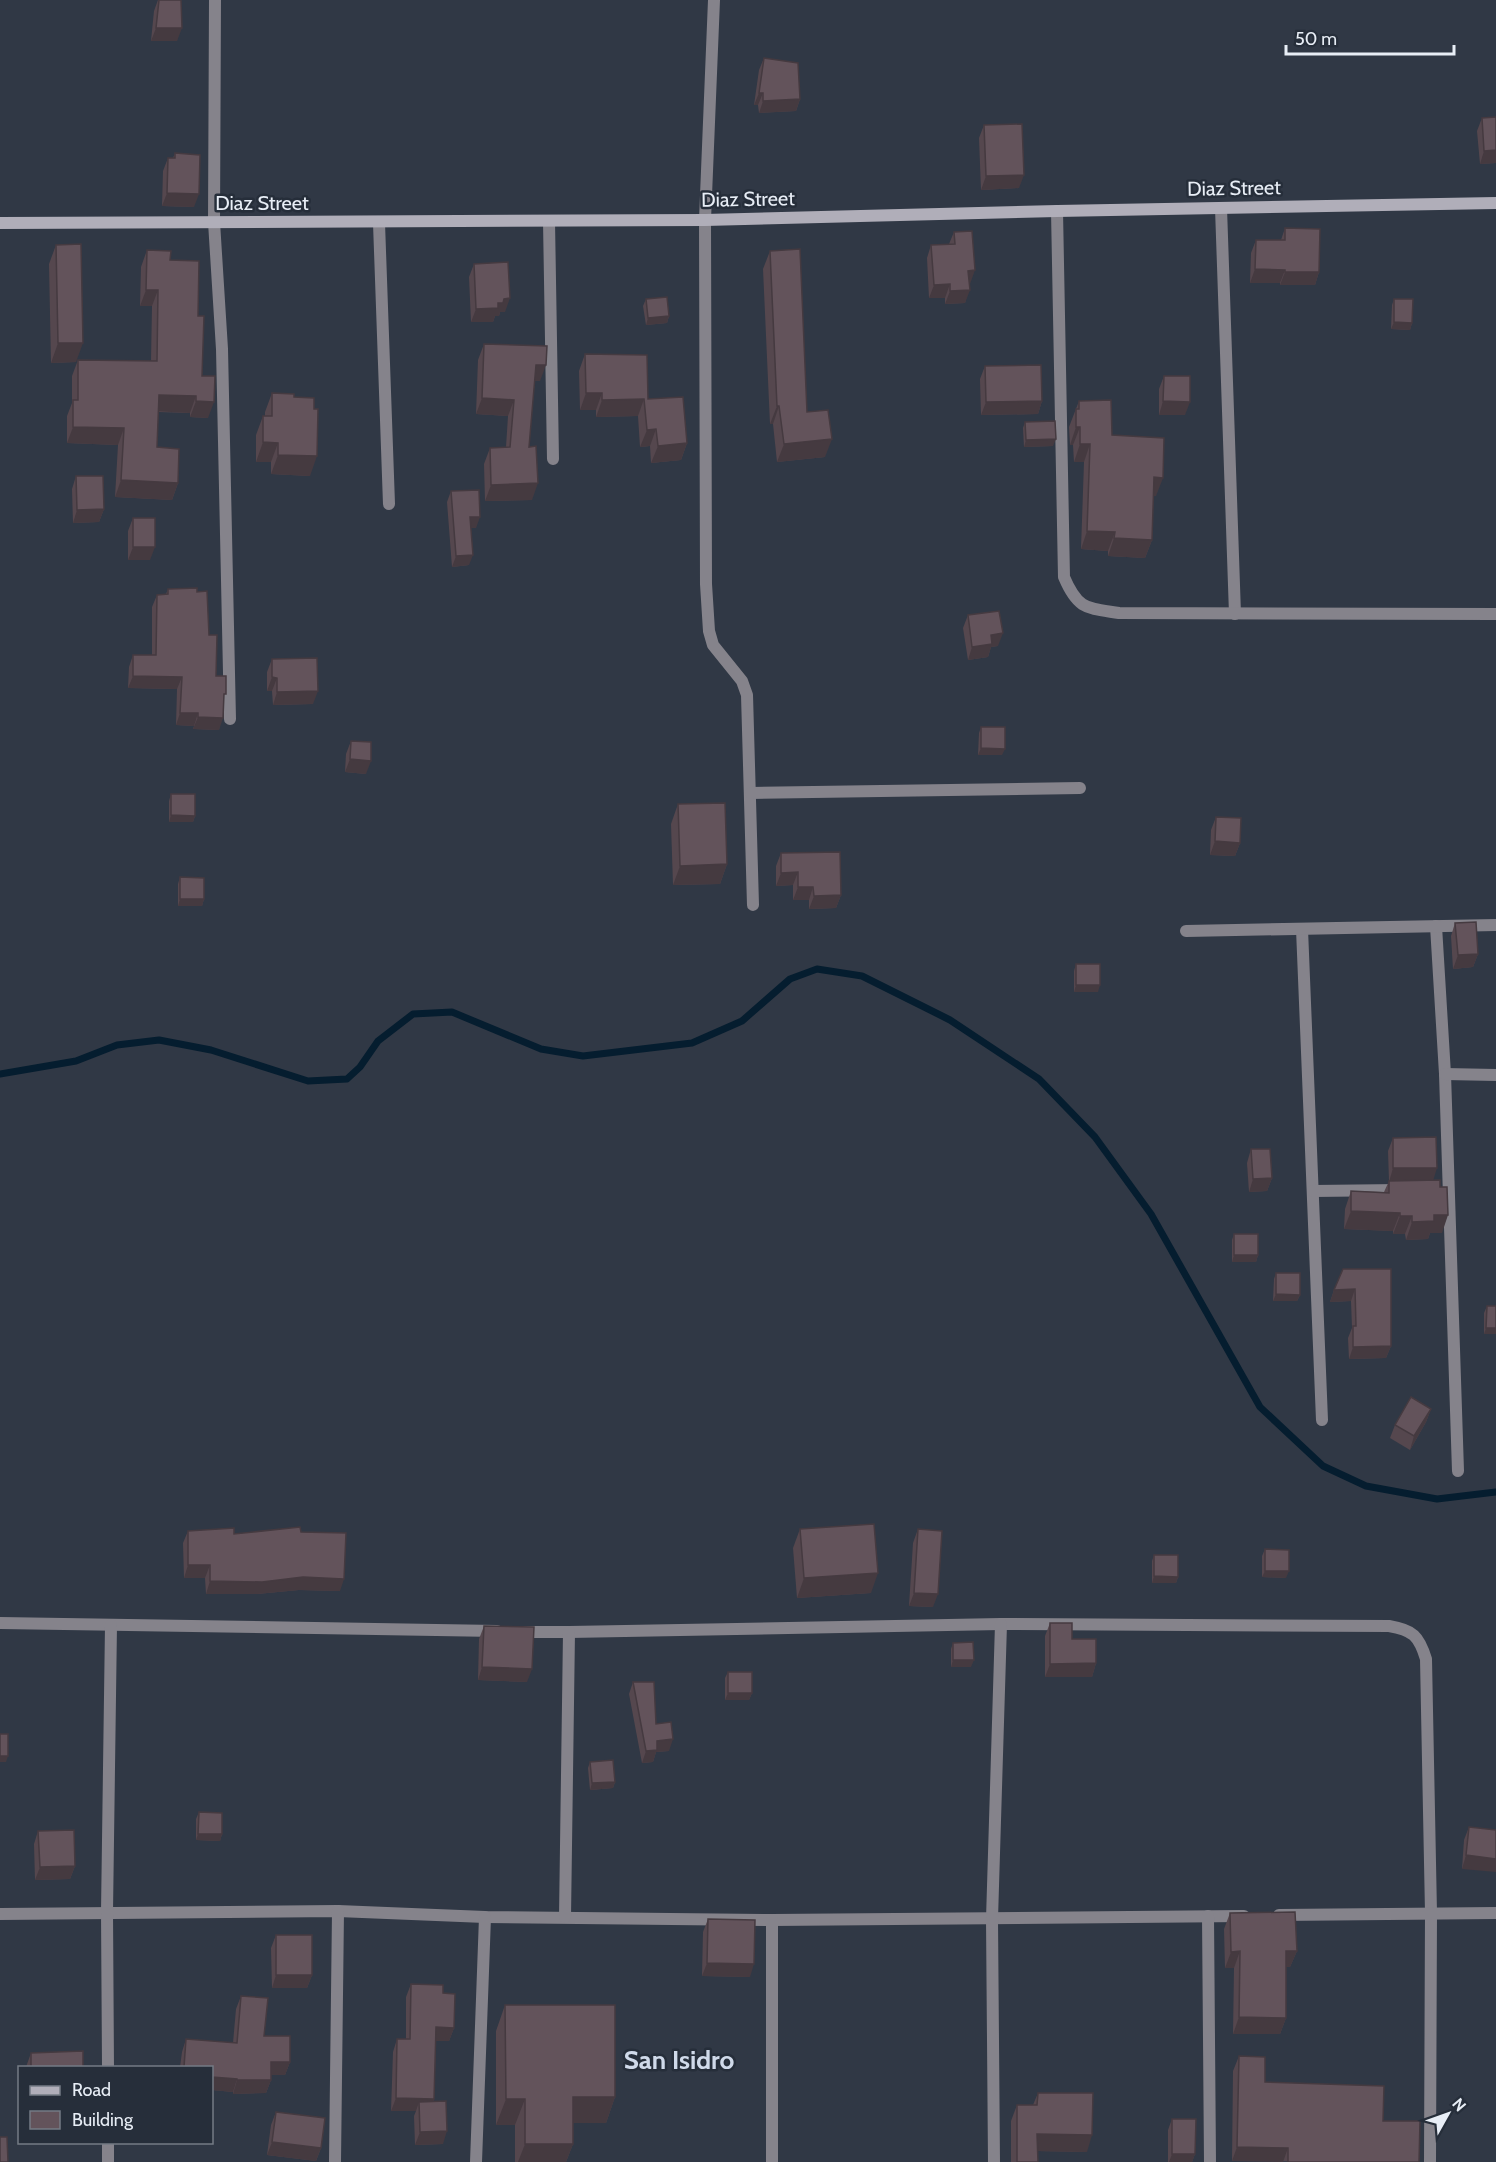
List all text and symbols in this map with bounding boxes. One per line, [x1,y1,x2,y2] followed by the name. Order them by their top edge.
[1286,18,1454,56] scale bar
[1295,28,1337,50] text: 50 m
[1187,175,1281,201] street label: Diaz Street
[701,186,795,212] street label: Diaz Street
[215,191,309,215] street label: Diaz Street
[624,2044,734,2076] district label: San Isidro
[18,2066,213,2144] legend
[72,2079,111,2101] text: Road
[1418,2084,1478,2144] north arrow
[1448,2094,1470,2115] text: N
[72,2109,134,2131] text: Building

